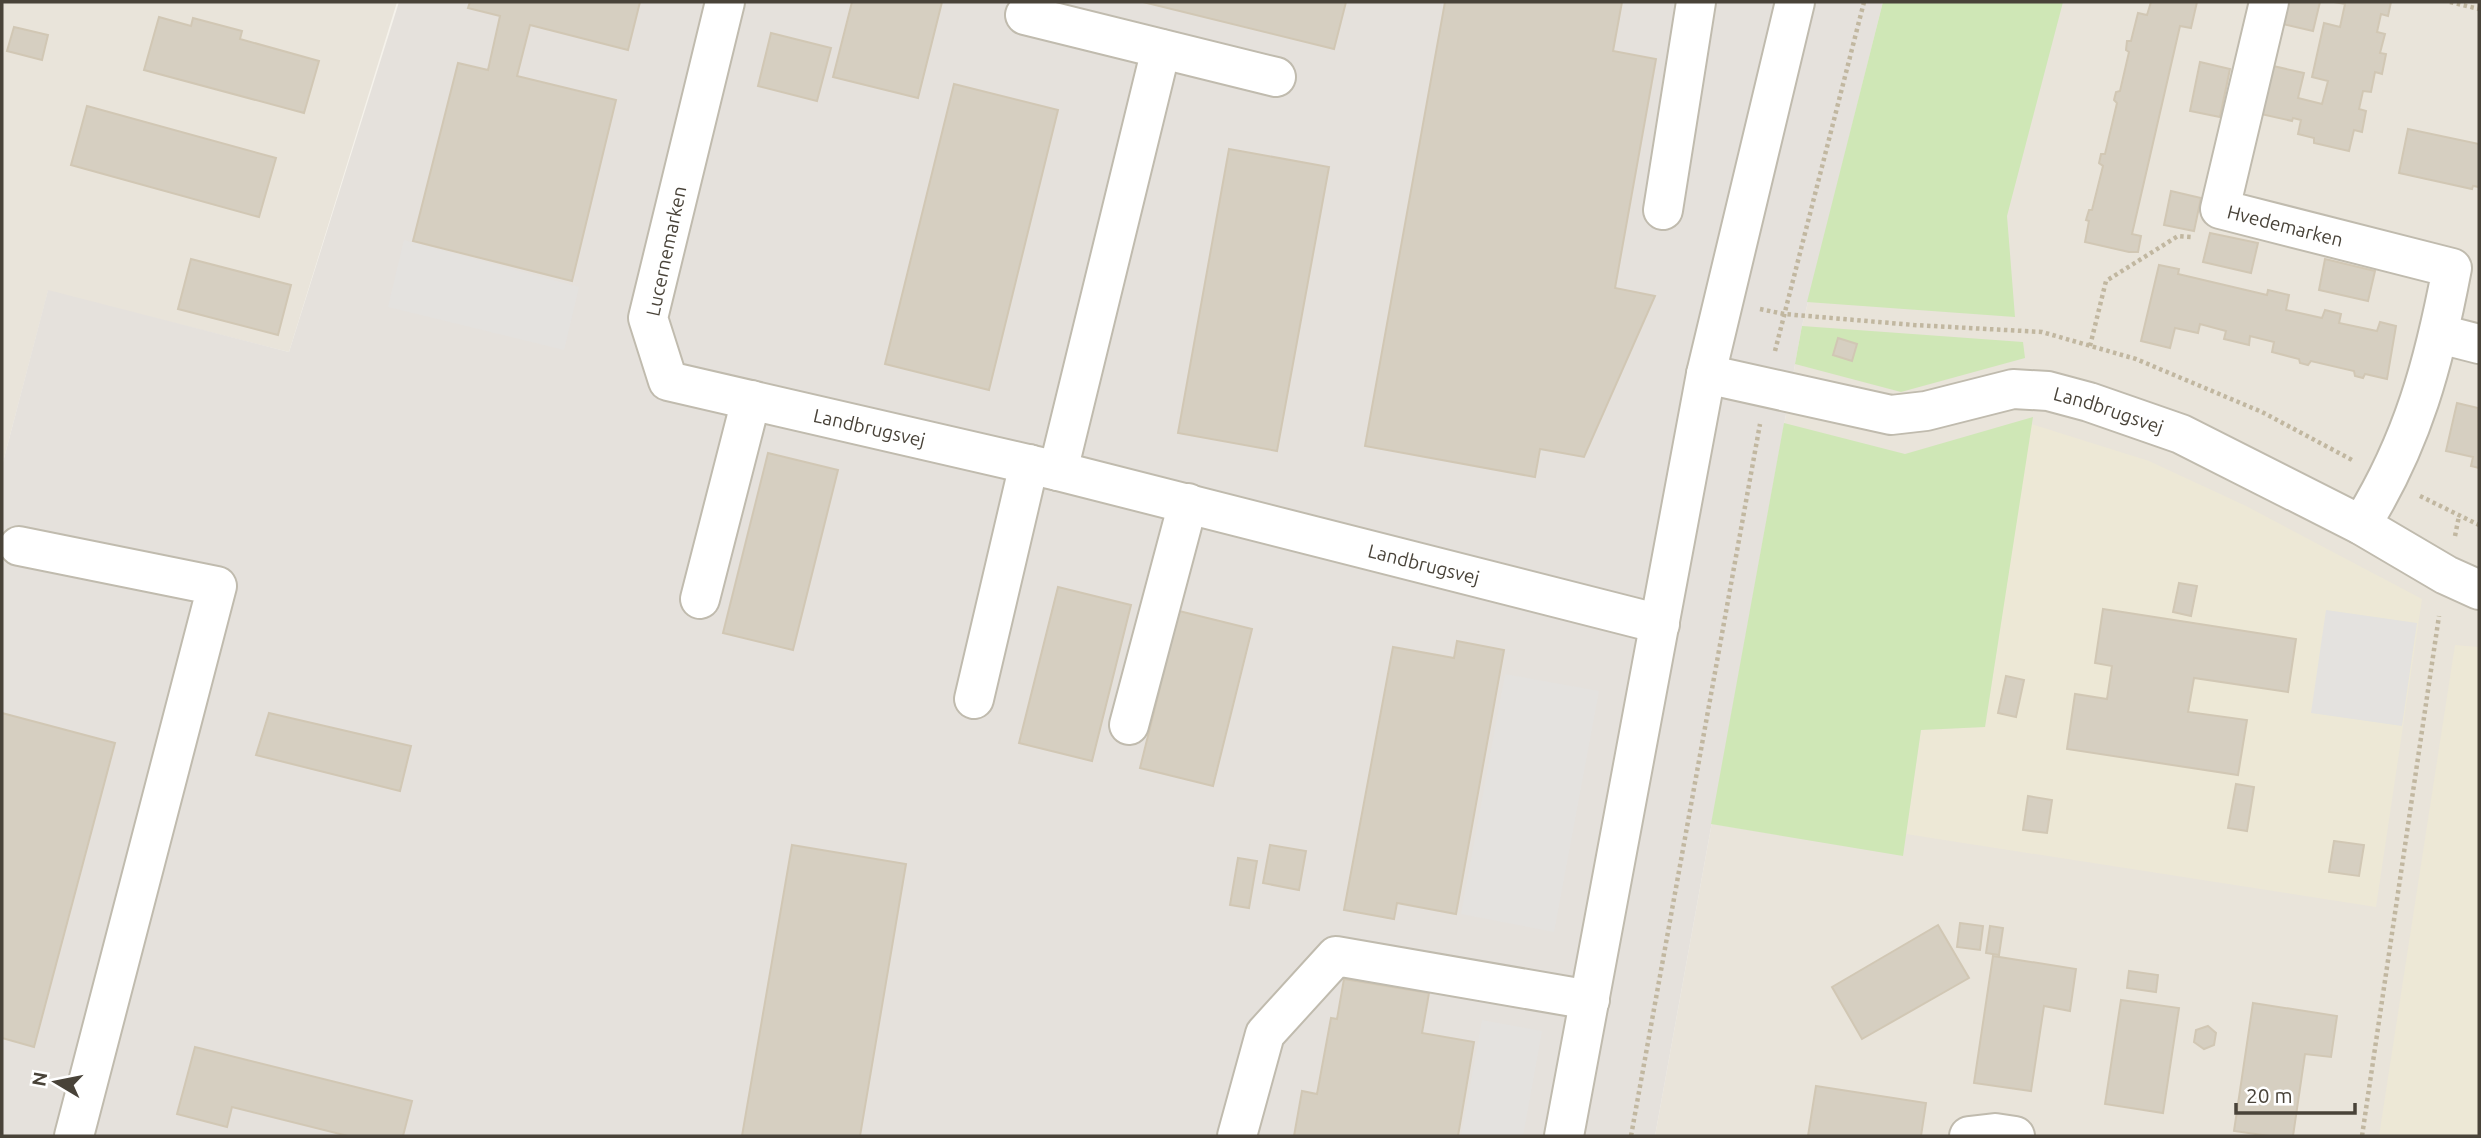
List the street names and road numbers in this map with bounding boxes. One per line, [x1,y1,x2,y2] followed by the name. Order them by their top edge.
[641,184,691,318] street label: Lucernemarken
[2225,200,2345,251] street label: Hvedemarken
[2051,382,2166,438] street label: Landbrugsvej
[811,404,927,451] street label: Landbrugsvej
[1366,539,1482,589] street label: Landbrugsvej

